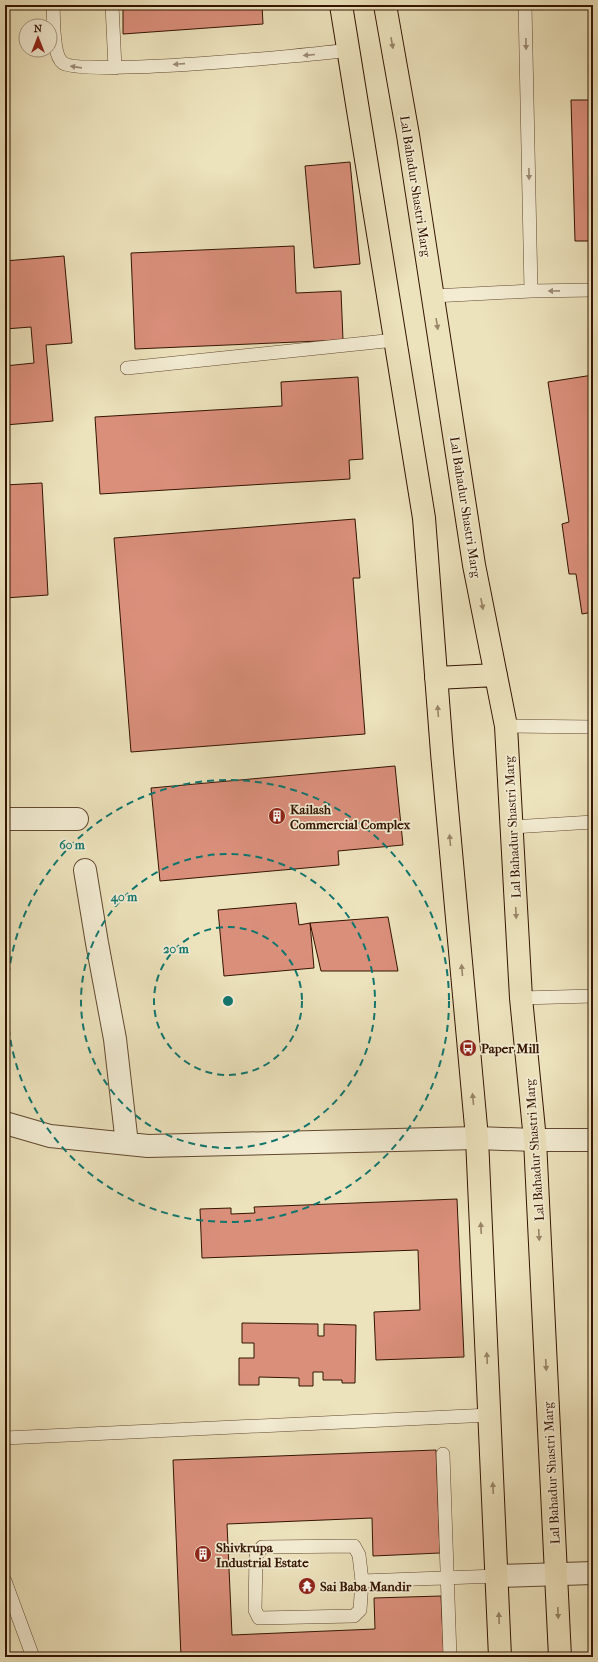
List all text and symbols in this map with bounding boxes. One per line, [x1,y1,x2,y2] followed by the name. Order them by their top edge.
[18,18,58,58] north arrow
[34,22,43,35] text: N
[389,37,395,50] one-way arrow
[523,38,529,51] one-way arrow
[303,51,315,58] one-way arrow
[173,60,185,67] one-way arrow
[70,64,82,70] one-way arrow
[397,114,434,259] street label: Lal Bahadur Shastri Marg
[525,168,532,180] one-way arrow
[548,287,560,294] one-way arrow
[434,318,440,330] one-way arrow
[447,435,484,580] street label: Lal Bahadur Shastri Marg
[479,598,485,610] one-way arrow
[435,705,442,717] one-way arrow
[501,754,524,899] street label: Lal Bahadur Shastri Marg
[290,802,411,833] place label: Kailash Commercial Complex
[267,806,287,826] building icon: Kailash Commercial Complex
[446,834,453,846] one-way arrow
[59,838,86,852] text: 60 m
[110,890,138,905] text: 40 m
[513,907,520,919] one-way arrow
[163,942,190,956] text: 20 m
[458,963,465,976] one-way arrow
[221,994,235,1008] centre of rings
[458,1038,478,1058] bus stop icon: Paper Mill
[481,1041,540,1057] place label: Paper Mill
[522,1077,547,1222] street label: Lal Bahadur Shastri Marg
[470,1093,477,1105] one-way arrow
[477,1222,484,1234] one-way arrow
[536,1229,543,1241] one-way arrow
[484,1351,490,1364] one-way arrow
[542,1359,549,1371] one-way arrow
[540,1400,563,1545] street label: Lal Bahadur Shastri Marg
[490,1481,496,1494] one-way arrow
[216,1540,309,1570] place label: Shivkrupa Industrial Estate
[193,1544,213,1564] building icon: Shivkrupa Industrial Estate
[297,1576,317,1596] temple icon: Sai Baba Mandir
[320,1579,412,1594] place label: Sai Baba Mandir
[555,1607,561,1620] one-way arrow
[495,1612,502,1624] one-way arrow

